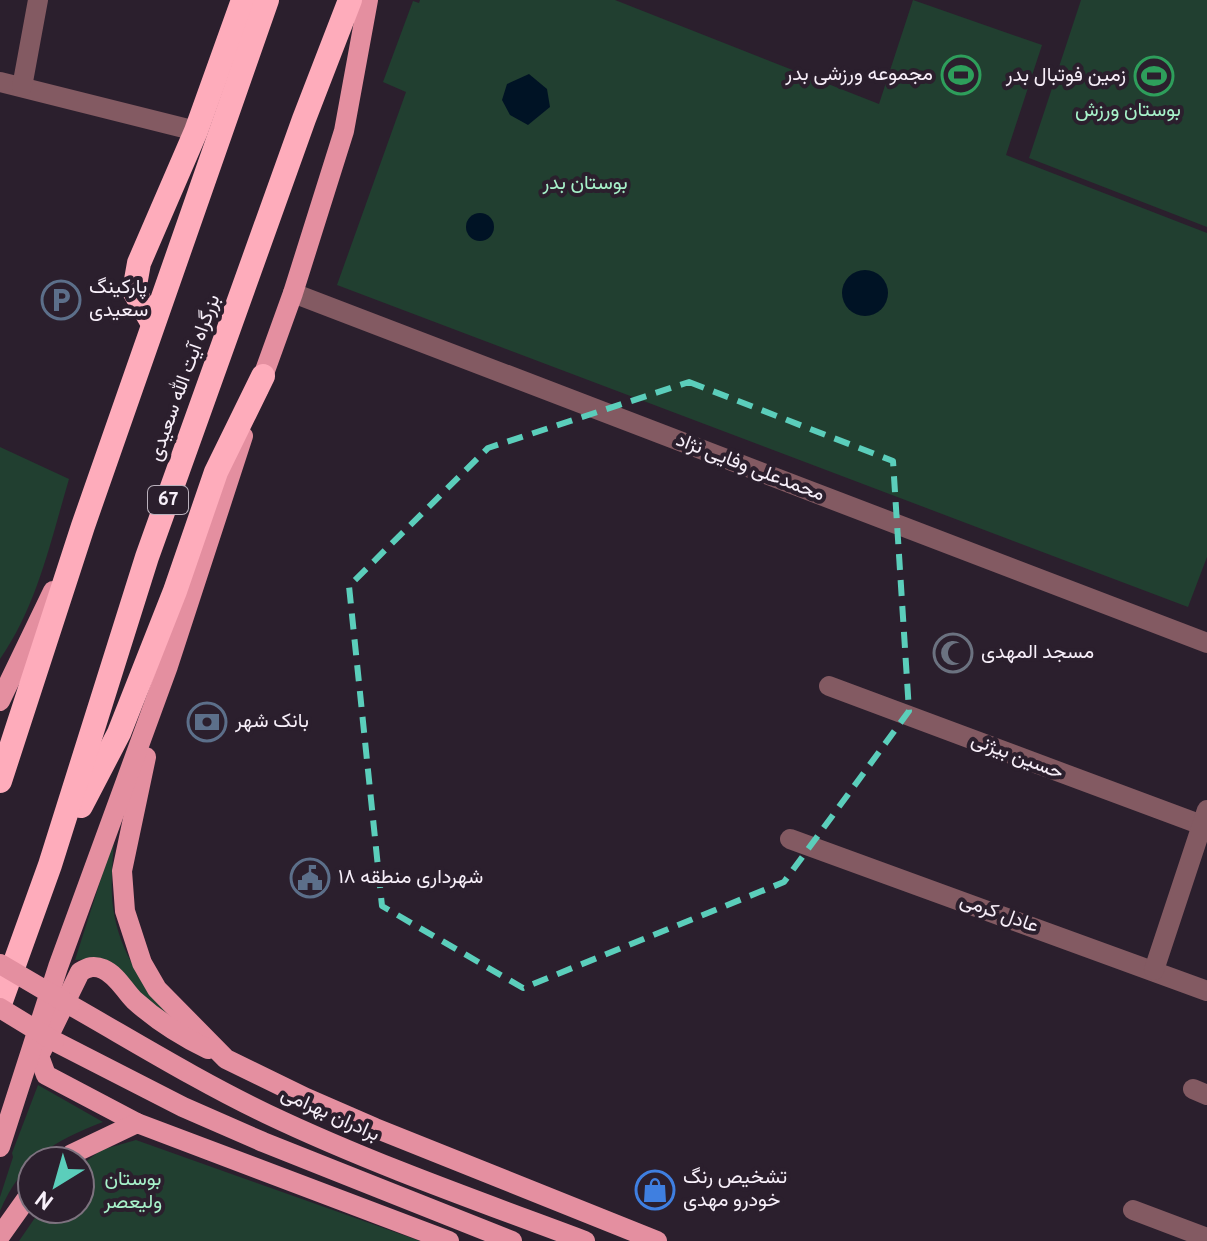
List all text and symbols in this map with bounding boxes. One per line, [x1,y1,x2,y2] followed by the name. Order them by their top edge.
[940,54,982,96] sports icon: مجموعه ورزشی بدر
[1133,55,1175,97] sports icon: زمین فوتبال بدر
[784,62,933,88] place label: مجموعه ورزشی بدر
[1005,63,1126,89] place label: زمین فوتبال بدر
[1075,98,1181,124] park label: بوستان ورزش
[541,171,628,197] park label: بوستان بدر
[89,275,148,324] place label: پارکینگ سعیدی
[40,279,82,321] parking icon: پارکینگ سعیدی
[142,291,227,465] street label: بزرگراه آیت الله سعیدی
[672,428,828,508] street label: محمدعلی وفایی نژاد
[148,486,188,514] road number: 67
[932,632,974,674] mosque icon: مسجد المهدی
[981,640,1094,666] place label: مسجد المهدی
[186,701,228,743] bank icon: بانک شهر
[234,709,309,735] place label: بانک شهر
[967,727,1067,787] street label: حسین بیژنی
[289,857,331,899] public building icon: شهرداری منطقه ۱۸
[338,865,483,891] place label: شهرداری منطقه ۱۸
[956,888,1042,940] street label: عادل کرمی
[276,1082,384,1148] street label: برادران بهرامی
[16,1145,96,1225] north arrow
[683,1165,787,1214] place label: تشخیص رنگ خودرو مهدی
[103,1167,162,1216] park label: بوستان ولیعصر
[634,1169,676,1211] shop icon: تشخیص رنگ خودرو مهدی
[31,1183,60,1215] text: N

